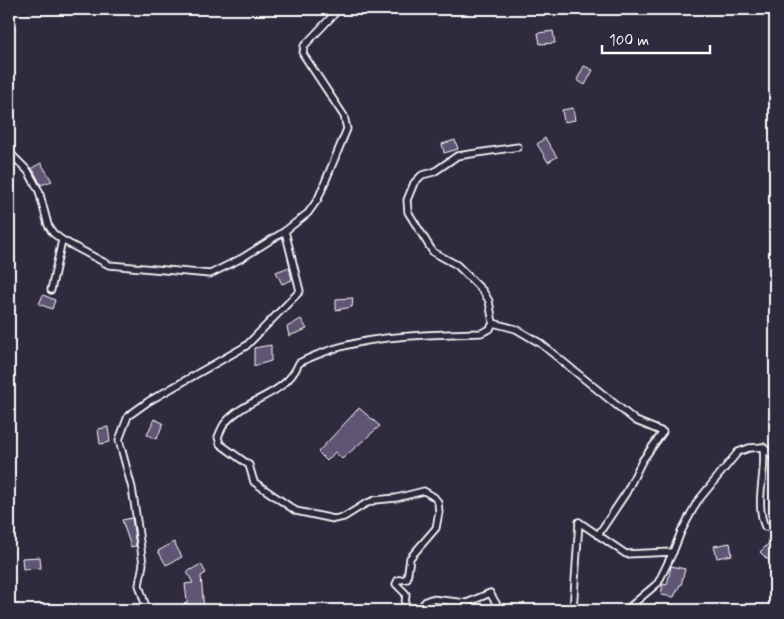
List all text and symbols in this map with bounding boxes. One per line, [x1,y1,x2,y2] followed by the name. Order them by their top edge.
[602,22,709,54] scale bar
[609,31,649,51] text: 100 m

